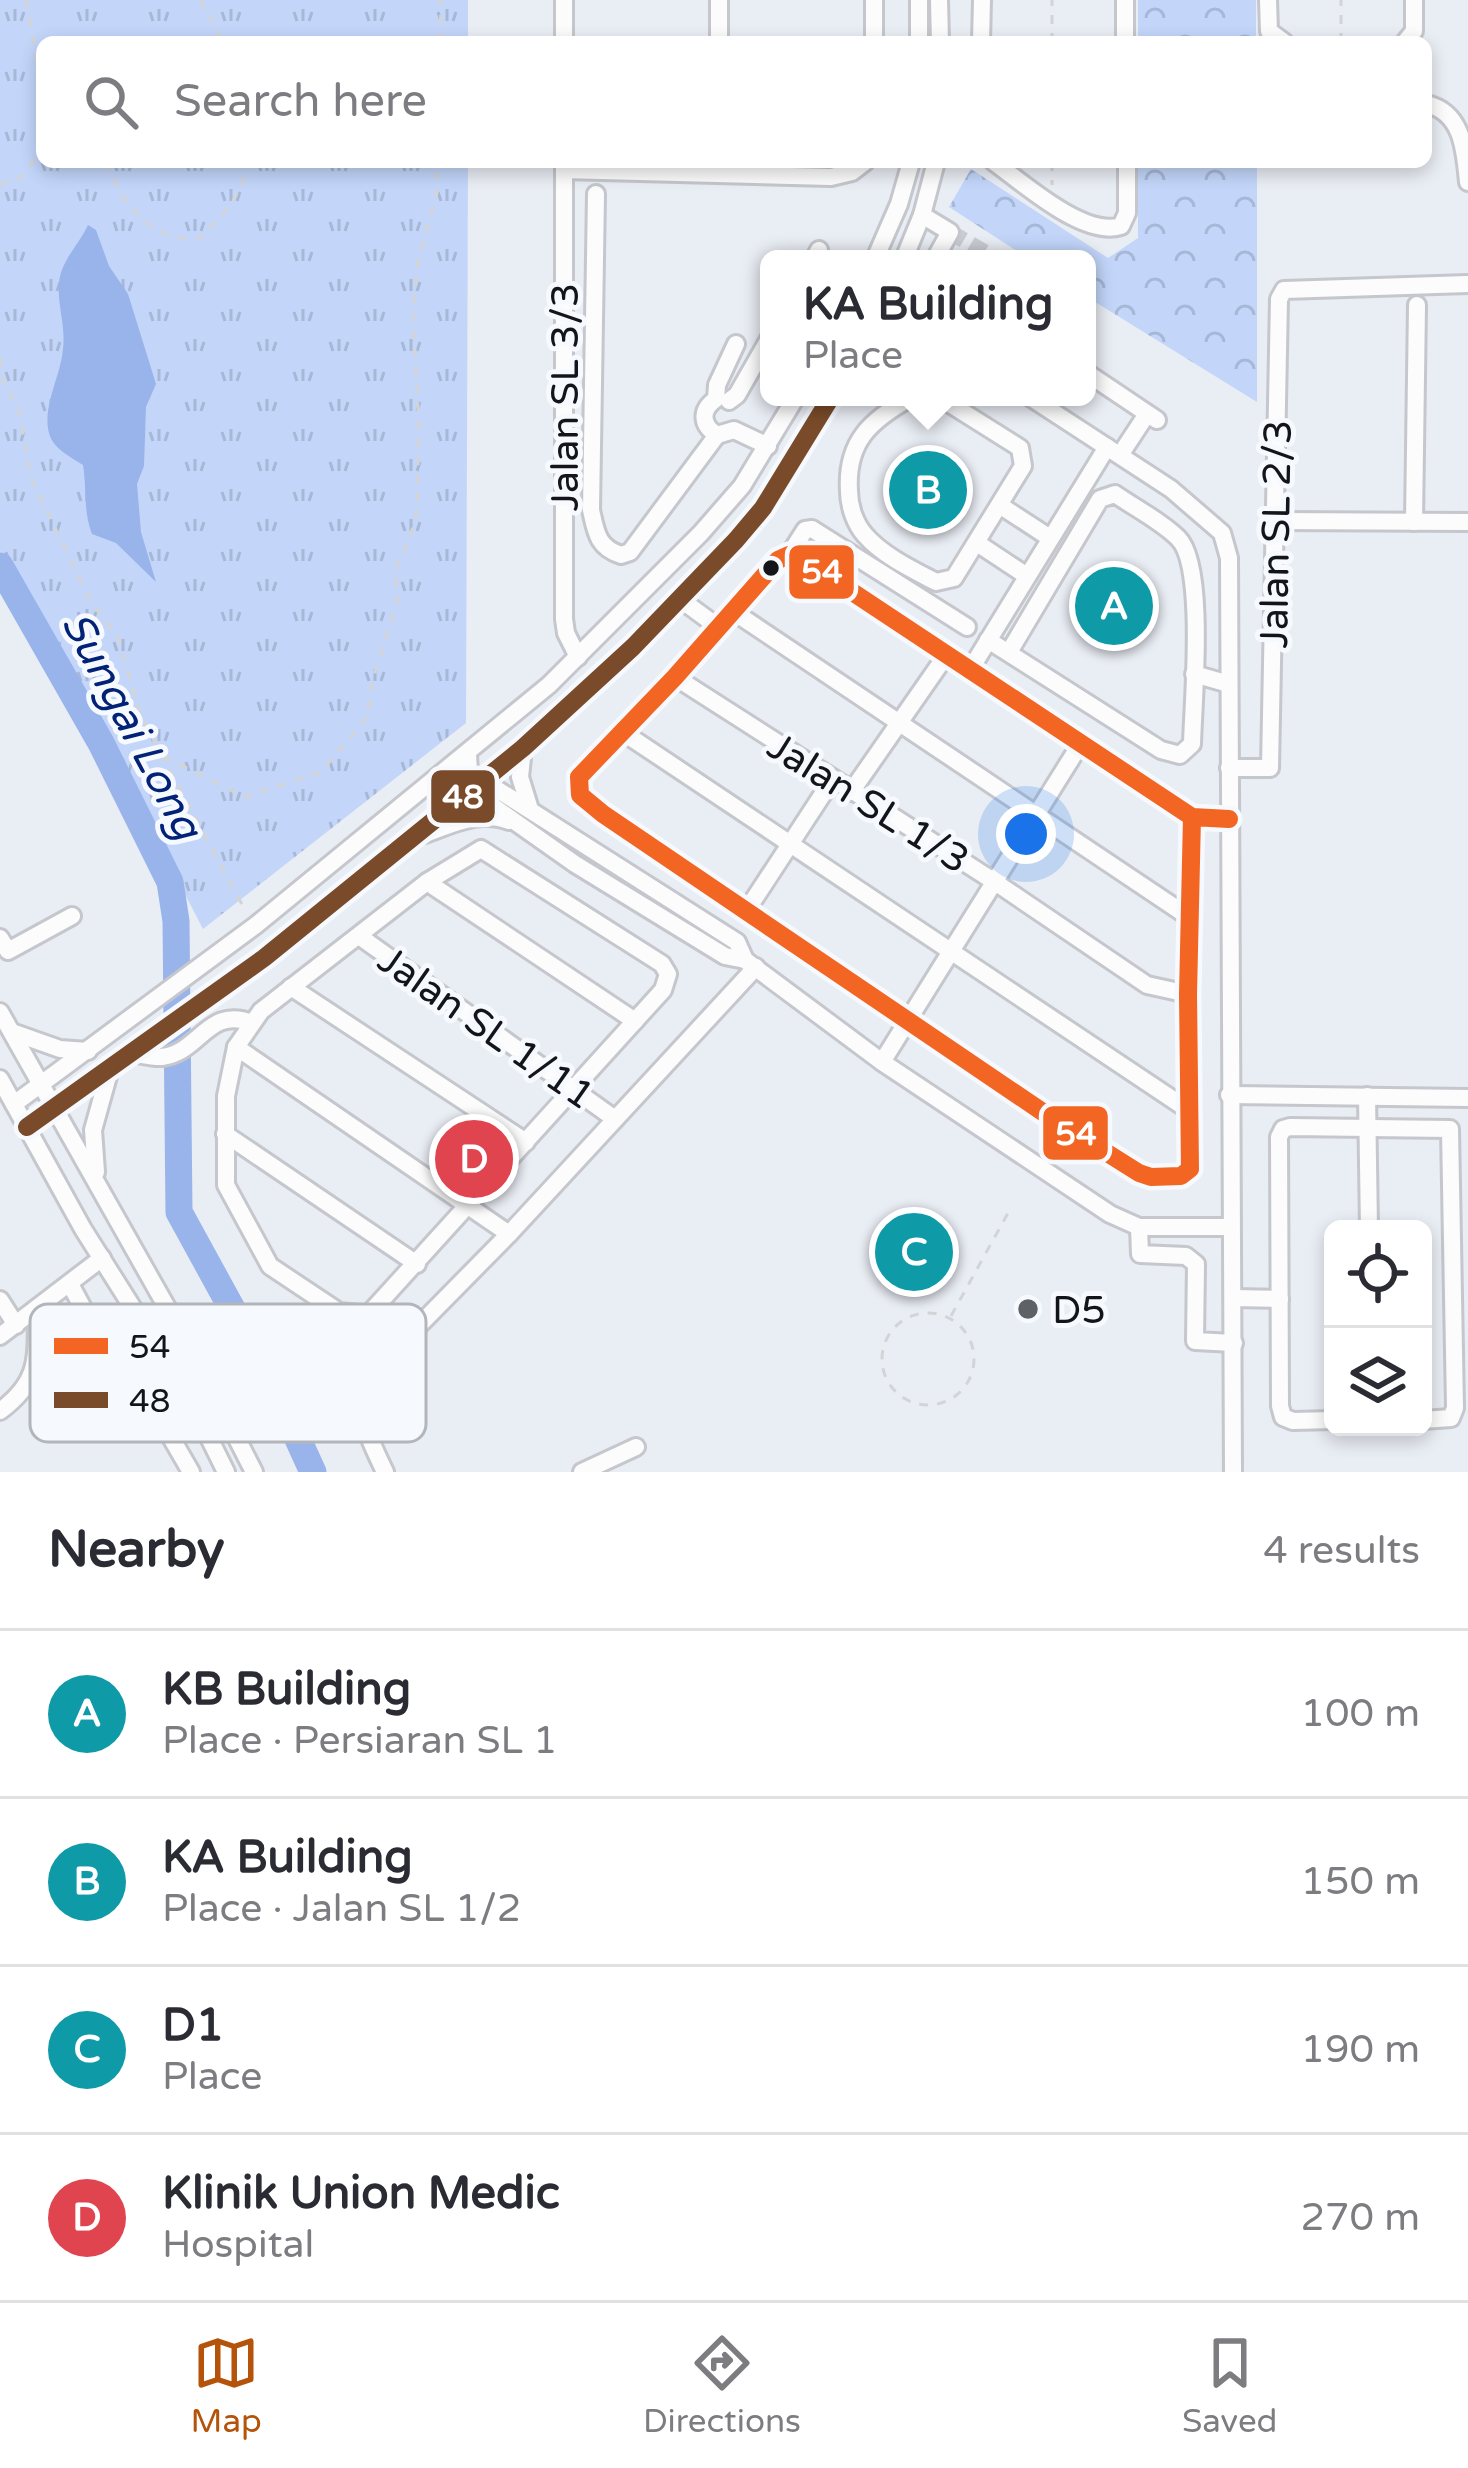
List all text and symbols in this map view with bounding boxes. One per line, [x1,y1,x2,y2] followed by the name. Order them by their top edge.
[36,36,1432,168] search box
[78,69,144,135] icon: search
[174,75,427,129] text: Search here
[760,250,1096,406] popup
[803,278,1053,332] text: KA Building
[542,283,589,511] street label: Jalan SL 3/3
[803,332,903,379] text: Place
[1251,419,1302,649] street label: Jalan SL 2/3
[889,445,967,535] pin: B
[787,543,856,601] line badge: 54
[801,553,843,592] text: 54
[760,557,782,579] unlabelled marker
[1075,561,1153,651] pin: A
[50,603,214,850] water label: Sungai Long
[759,723,978,884] street label: Jalan SL 1/3
[429,768,497,825] line badge: 48
[442,778,484,817] text: 48
[996,804,1056,864] your location
[369,936,603,1120] street label: Jalan SL 1/11
[1041,1104,1110,1162] line badge: 54
[435,1114,513,1204] pin: D
[1055,1115,1097,1154] text: 54
[875,1207,953,1297] pin: C
[1324,1220,1432,1436] map controls
[1324,1220,1432,1328] button: locate
[1052,1287,1106,1334] place label: D5
[1015,1296,1041,1322] marker: D5
[30,1304,426,1442] legend
[129,1328,170,1367] text: 54
[1324,1328,1432,1436] button: layers
[129,1382,170,1421] text: 48
[48,1519,225,1581] text: Nearby
[1263,1527,1420,1574] text: 4 results
[162,1663,411,1717] text: KB Building
[72,1690,102,1737] text: A
[1301,1690,1420,1737] text: 100 m
[162,1717,558,1764] text: Place · Persiaran SL 1
[162,1831,413,1885] text: KA Building
[73,1858,101,1905] text: B
[1301,1858,1420,1905] text: 150 m
[162,1885,521,1932] text: Place · Jalan SL 1/2
[162,1999,224,2053] text: D1
[73,2026,101,2073] text: C
[1301,2026,1420,2073] text: 190 m
[162,2053,262,2100] text: Place
[162,2167,560,2221] text: Klinik Union Medic
[72,2194,102,2241] text: D
[1301,2194,1420,2241] text: 270 m
[162,2221,314,2268] text: Hospital
[191,2330,262,2441] tab: Map
[643,2330,801,2441] tab: Directions
[1182,2330,1277,2441] tab: Saved

